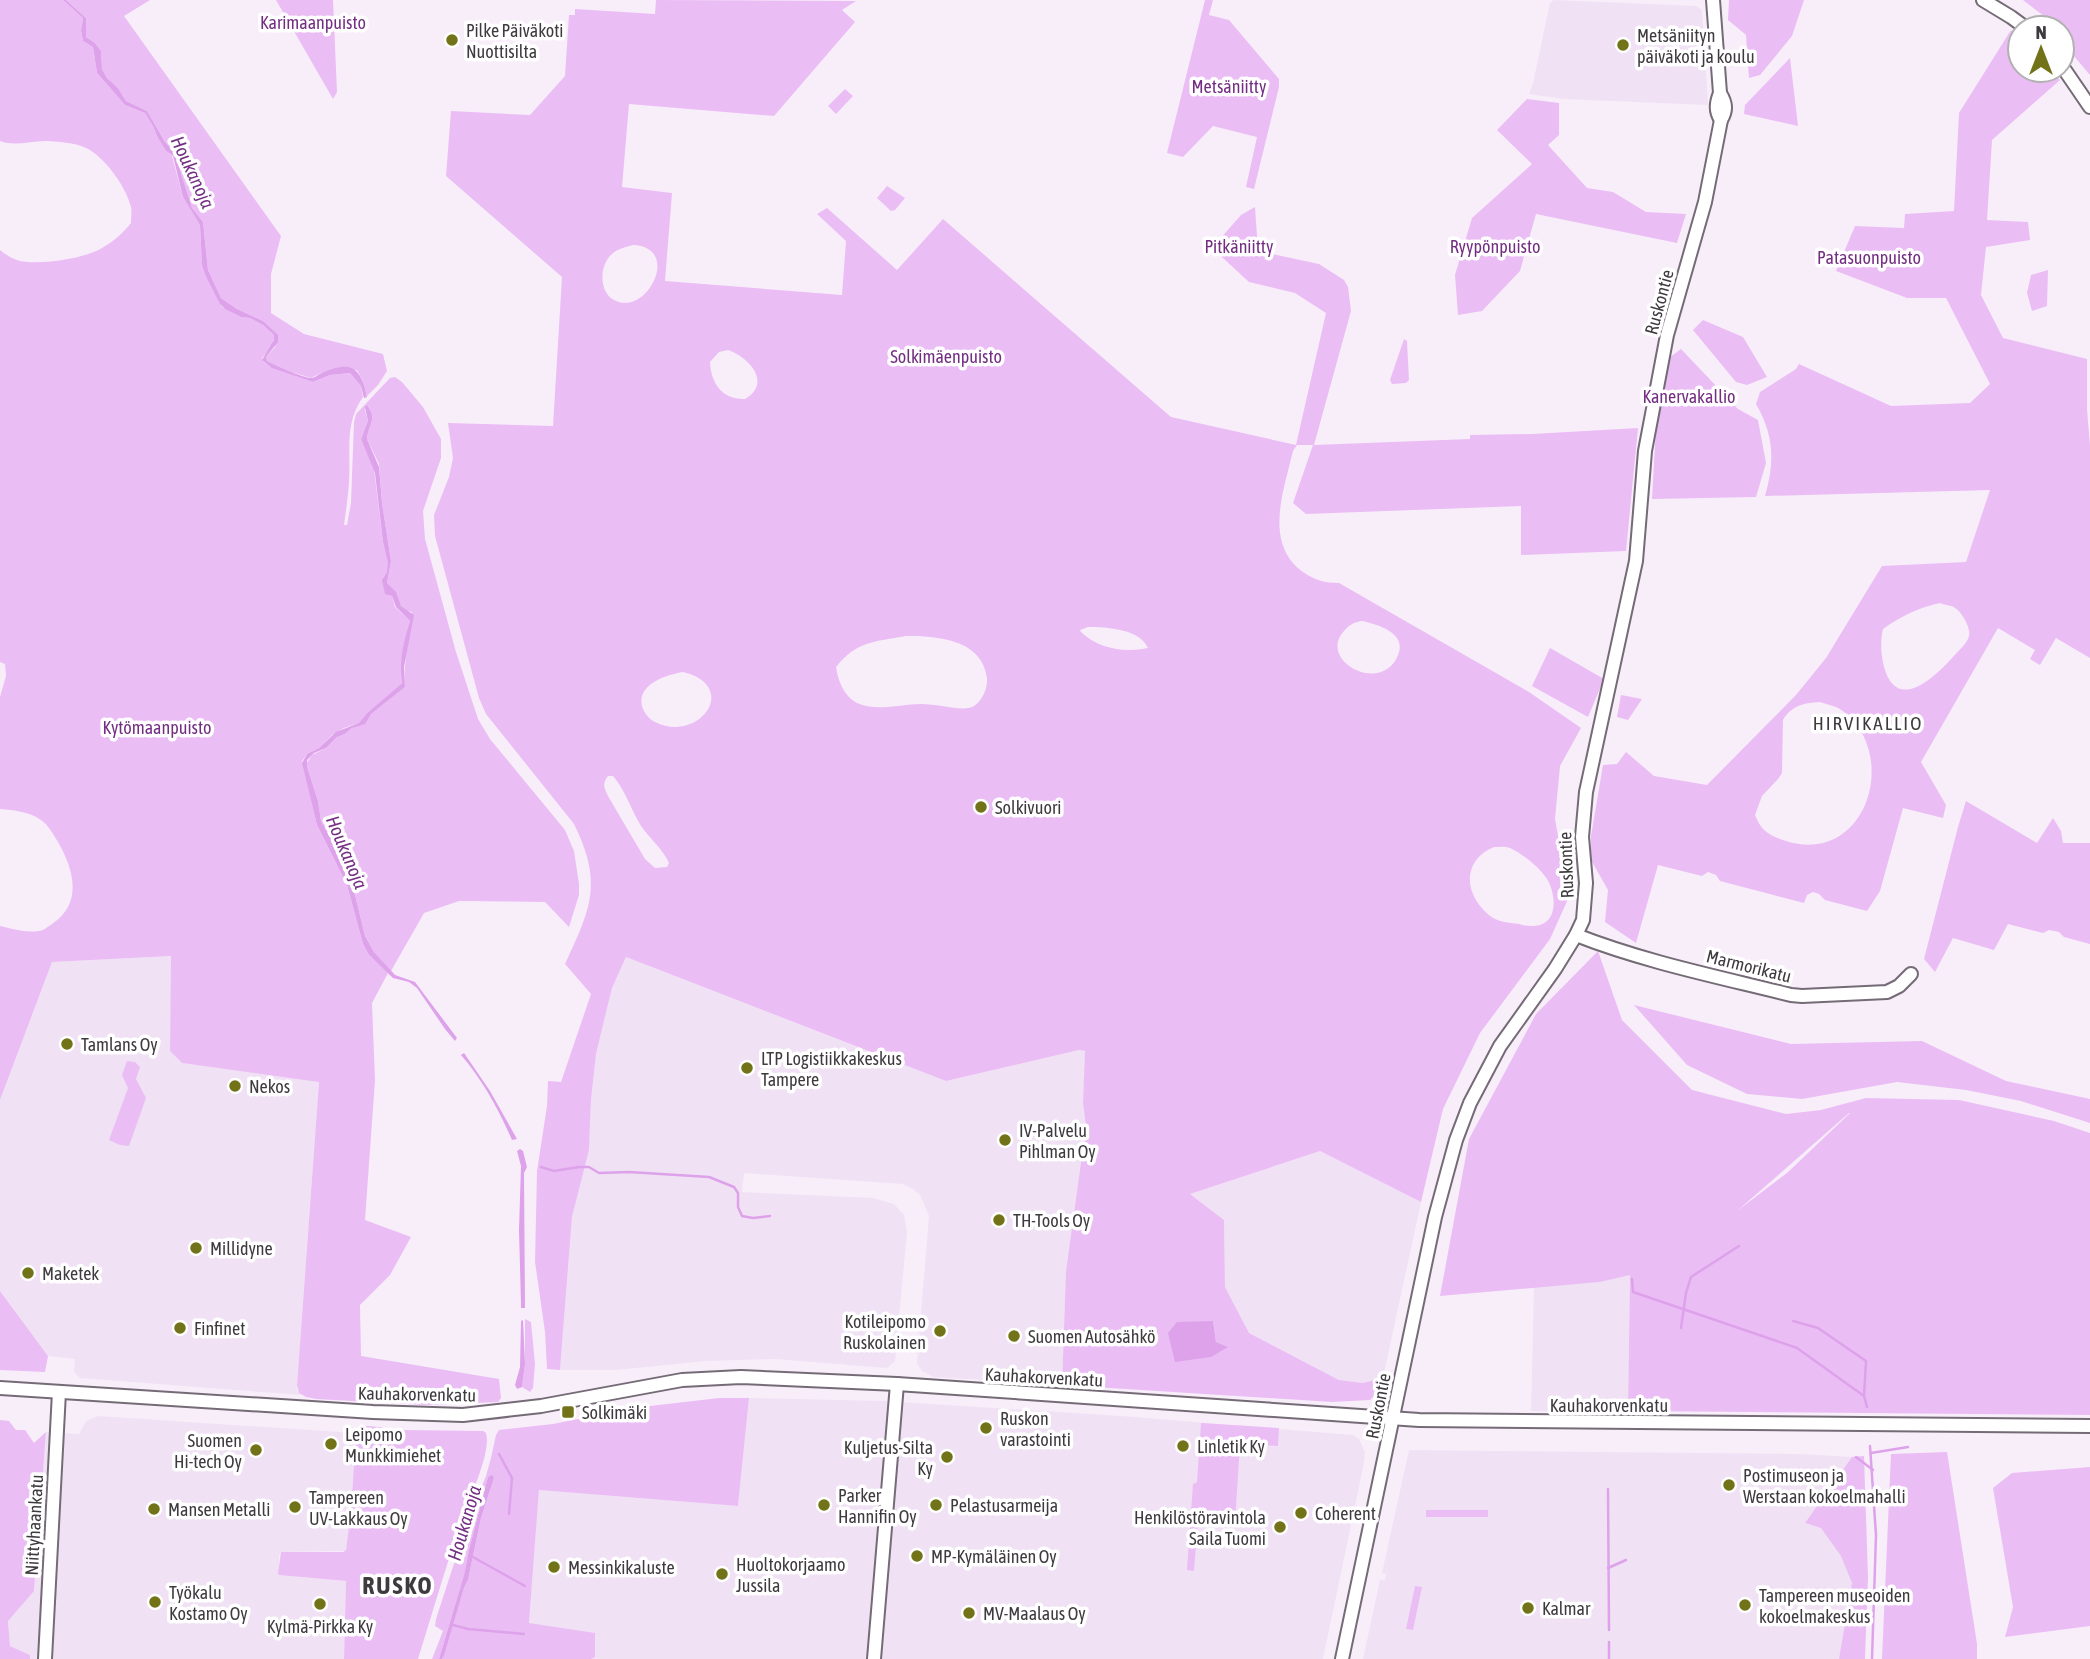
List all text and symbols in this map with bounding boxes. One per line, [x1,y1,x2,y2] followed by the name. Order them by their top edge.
[260,12,366,33] park label: Karimaanpuisto
[2006,14,2076,84] north arrow
[466,20,564,62] place label: Pilke Päiväkoti Nuottisilta
[2035,21,2047,43] text: N
[1637,25,1755,67] place label: Metsäniityn päiväkoti ja koulu
[444,32,460,48] marker: Pilke Päiväkoti Nuottisilta
[1615,37,1631,53] marker: Metsäniityn päiväkoti ja koulu
[1192,76,1266,97] park label: Metsäniitty
[167,132,219,212] water label: Houkanoja
[1205,236,1273,257] park label: Pitkäniitty
[1450,236,1540,257] park label: Ryypönpuisto
[1817,247,1921,268] park label: Patasuonpuisto
[1640,267,1678,337] street label: Ruskontie
[890,346,1002,367] park label: Solkimäenpuisto
[1642,386,1736,407] park label: Kanervakallio
[1813,712,1923,734] district label: HIRVIKALLIO
[103,717,211,738] park label: Kytömaanpuisto
[995,797,1061,818] place label: Solkivuori
[973,799,989,815] marker: Solkivuori
[322,812,372,892] water label: Houkanoja
[1554,832,1578,898] street label: Ruskontie
[1704,945,1794,987] street label: Marmorikatu
[81,1034,158,1055] place label: Tamlans Oy
[59,1036,75,1052] marker: Tamlans Oy
[761,1048,902,1090] place label: LTP Logistiikkakeskus Tampere
[739,1060,755,1076] marker: LTP Logistiikkakeskus Tampere
[249,1076,290,1097] place label: Nekos
[227,1078,243,1094] marker: Nekos
[1019,1120,1096,1162] place label: IV-Palvelu Pihlman Oy
[997,1132,1013,1148] marker: IV-Palvelu Pihlman Oy
[1013,1210,1090,1231] place label: TH-Tools Oy
[991,1212,1007,1228] marker: TH-Tools Oy
[210,1238,273,1259] place label: Millidyne
[188,1240,204,1256] marker: Millidyne
[42,1263,99,1284] place label: Maketek
[20,1265,36,1281] marker: Maketek
[843,1311,926,1353] place label: Kotileipomo Ruskolainen
[194,1318,245,1339] place label: Finfinet
[172,1320,188,1336] marker: Finfinet
[932,1323,948,1339] marker: Kotileipomo Ruskolainen
[1028,1326,1156,1347] place label: Suomen Autosähkö
[1006,1328,1022,1344] marker: Suomen Autosähkö
[984,1363,1104,1391] street label: Kauhakorvenkatu
[1361,1371,1395,1441] street label: Ruskontie
[358,1382,476,1406] street label: Kauhakorvenkatu
[1550,1395,1668,1416] street label: Kauhakorvenkatu
[582,1402,647,1423] place label: Solkimäki
[560,1404,576,1420] marker: Solkimäki
[1000,1408,1071,1450] place label: Ruskon varastointi
[978,1420,994,1436] marker: Ruskon varastointi
[345,1424,441,1466] place label: Leipomo Munkkimiehet
[174,1430,242,1472] place label: Suomen Hi-tech Oy
[323,1436,339,1452] marker: Leipomo Munkkimiehet
[1197,1436,1265,1457] place label: Linletik Ky
[844,1437,933,1479] place label: Kuljetus-Silta Ky
[1175,1438,1191,1454] marker: Linletik Ky
[248,1442,264,1458] marker: Suomen Hi-tech Oy
[939,1449,955,1465] marker: Kuljetus-Silta Ky
[1743,1465,1906,1507] place label: Postimuseon ja Werstaan kokoelmahalli
[21,1474,47,1576] street label: Niittyhaankatu
[1721,1477,1737,1493] marker: Postimuseon ja Werstaan kokoelmahalli
[443,1483,485,1563] water label: Houkanoja
[838,1485,917,1527] place label: Parker Hannifin Oy
[309,1487,408,1529] place label: Tampereen UV-Lakkaus Oy
[950,1495,1058,1516] place label: Pelastusarmeija
[816,1497,832,1513] marker: Parker Hannifin Oy
[928,1497,944,1513] marker: Pelastusarmeija
[168,1499,270,1520] place label: Mansen Metalli
[287,1499,303,1515] marker: Tampereen UV-Lakkaus Oy
[146,1501,162,1517] marker: Mansen Metalli
[1315,1503,1376,1524] place label: Coherent
[1293,1505,1309,1521] marker: Coherent
[1134,1507,1266,1549] place label: Henkilöstöravintola Saila Tuomi
[1272,1519,1288,1535] marker: Henkilöstöravintola Saila Tuomi
[931,1546,1057,1567] place label: MP-Kymäläinen Oy
[909,1548,925,1564] marker: MP-Kymäläinen Oy
[736,1554,845,1596] place label: Huoltokorjaamo Jussila
[568,1557,675,1578] place label: Messinkikaluste
[546,1559,562,1575] marker: Messinkikaluste
[714,1566,730,1582] marker: Huoltokorjaamo Jussila
[362,1572,434,1599] district label: RUSKO
[169,1582,248,1624] place label: Työkalu Kostamo Oy
[1759,1585,1911,1627] place label: Tampereen museoiden kokoelmakeskus
[147,1594,163,1610] marker: Työkalu Kostamo Oy
[312,1596,328,1612] marker: Kylmä-Pirkka Ky
[1737,1597,1753,1613] marker: Tampereen museoiden kokoelmakeskus
[1542,1598,1591,1619] place label: Kalmar
[1520,1600,1536,1616] marker: Kalmar
[983,1603,1086,1624] place label: MV-Maalaus Oy
[961,1605,977,1621] marker: MV-Maalaus Oy
[267,1616,373,1637] place label: Kylmä-Pirkka Ky

